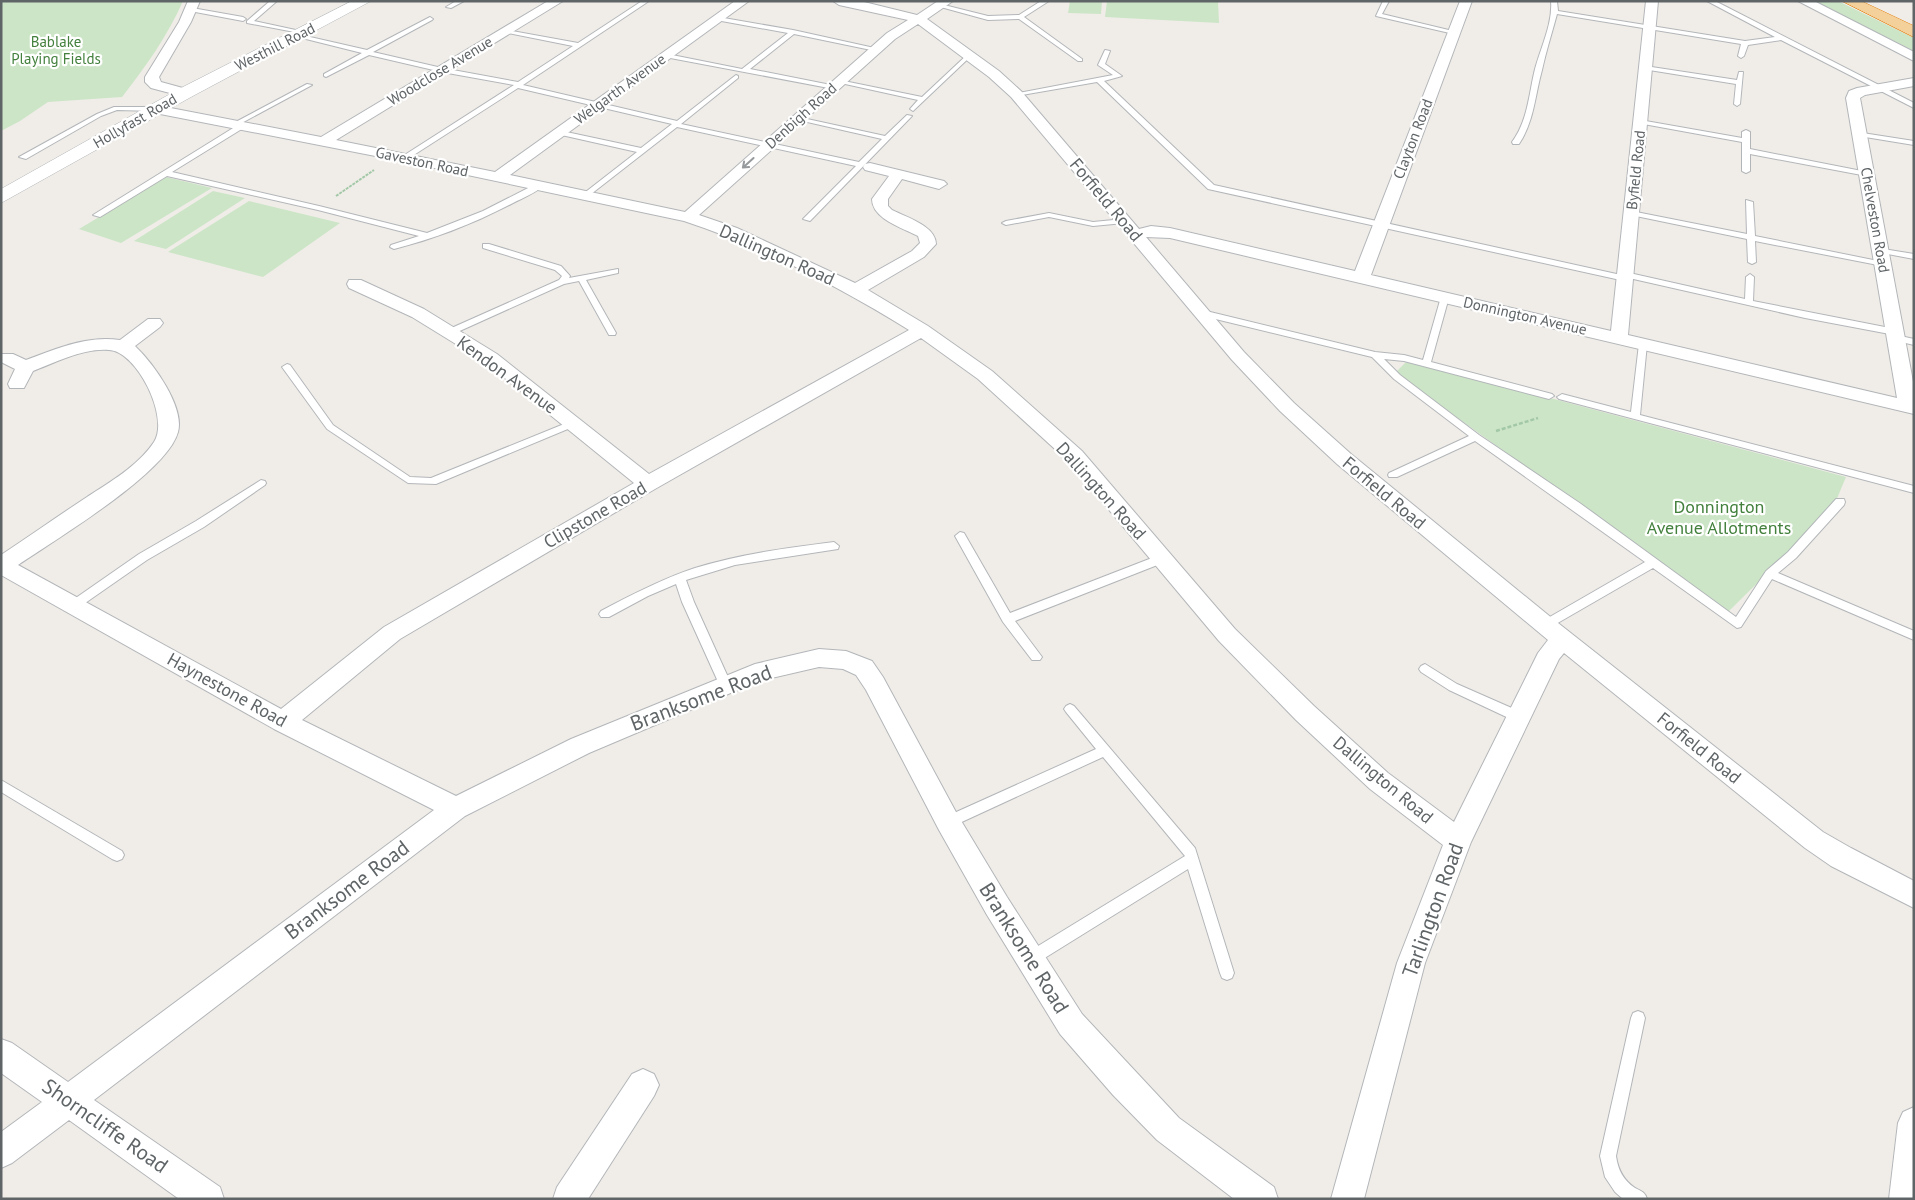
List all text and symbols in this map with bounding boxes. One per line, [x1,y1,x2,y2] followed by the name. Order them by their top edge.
[231,18,318,75] street label: Westhill Road
[11,32,101,68] park label: Bablake Playing Fields
[384,32,496,109] street label: Woodclose Avenue
[570,49,669,128] street label: Welgarth Avenue
[761,79,840,153] street label: Denbigh Road
[90,89,180,152] street label: Hollyfast Road
[1389,96,1437,182] street label: Clayton Road
[1622,129,1649,211] street label: Byfield Road
[374,142,470,181] street label: Gaveston Road
[1065,153,1148,246] street label: Forfield Road
[742,157,755,169] one-way arrow
[1857,166,1894,274] street label: Chelveston Road
[716,219,838,290] street label: Dallington Road
[1462,292,1589,339] street label: Donnington Avenue
[453,330,562,419] street label: Kendon Avenue
[1051,437,1151,544] street label: Dallington Road
[1338,451,1431,534] street label: Forfield Road
[539,476,650,553] street label: Clipstone Road
[1647,495,1791,539] park label: Donnington Avenue Allotments
[163,647,291,732] street label: Haynestone Road
[626,658,775,737] street label: Branksome Road
[1653,707,1746,789] street label: Forfield Road
[1328,731,1438,828] street label: Dallington Road
[279,834,414,945] street label: Branksome Road
[1396,839,1469,981] street label: Tarlington Road
[973,877,1075,1018] street label: Branksome Road
[37,1072,174,1179] street label: Shorncliffe Road

